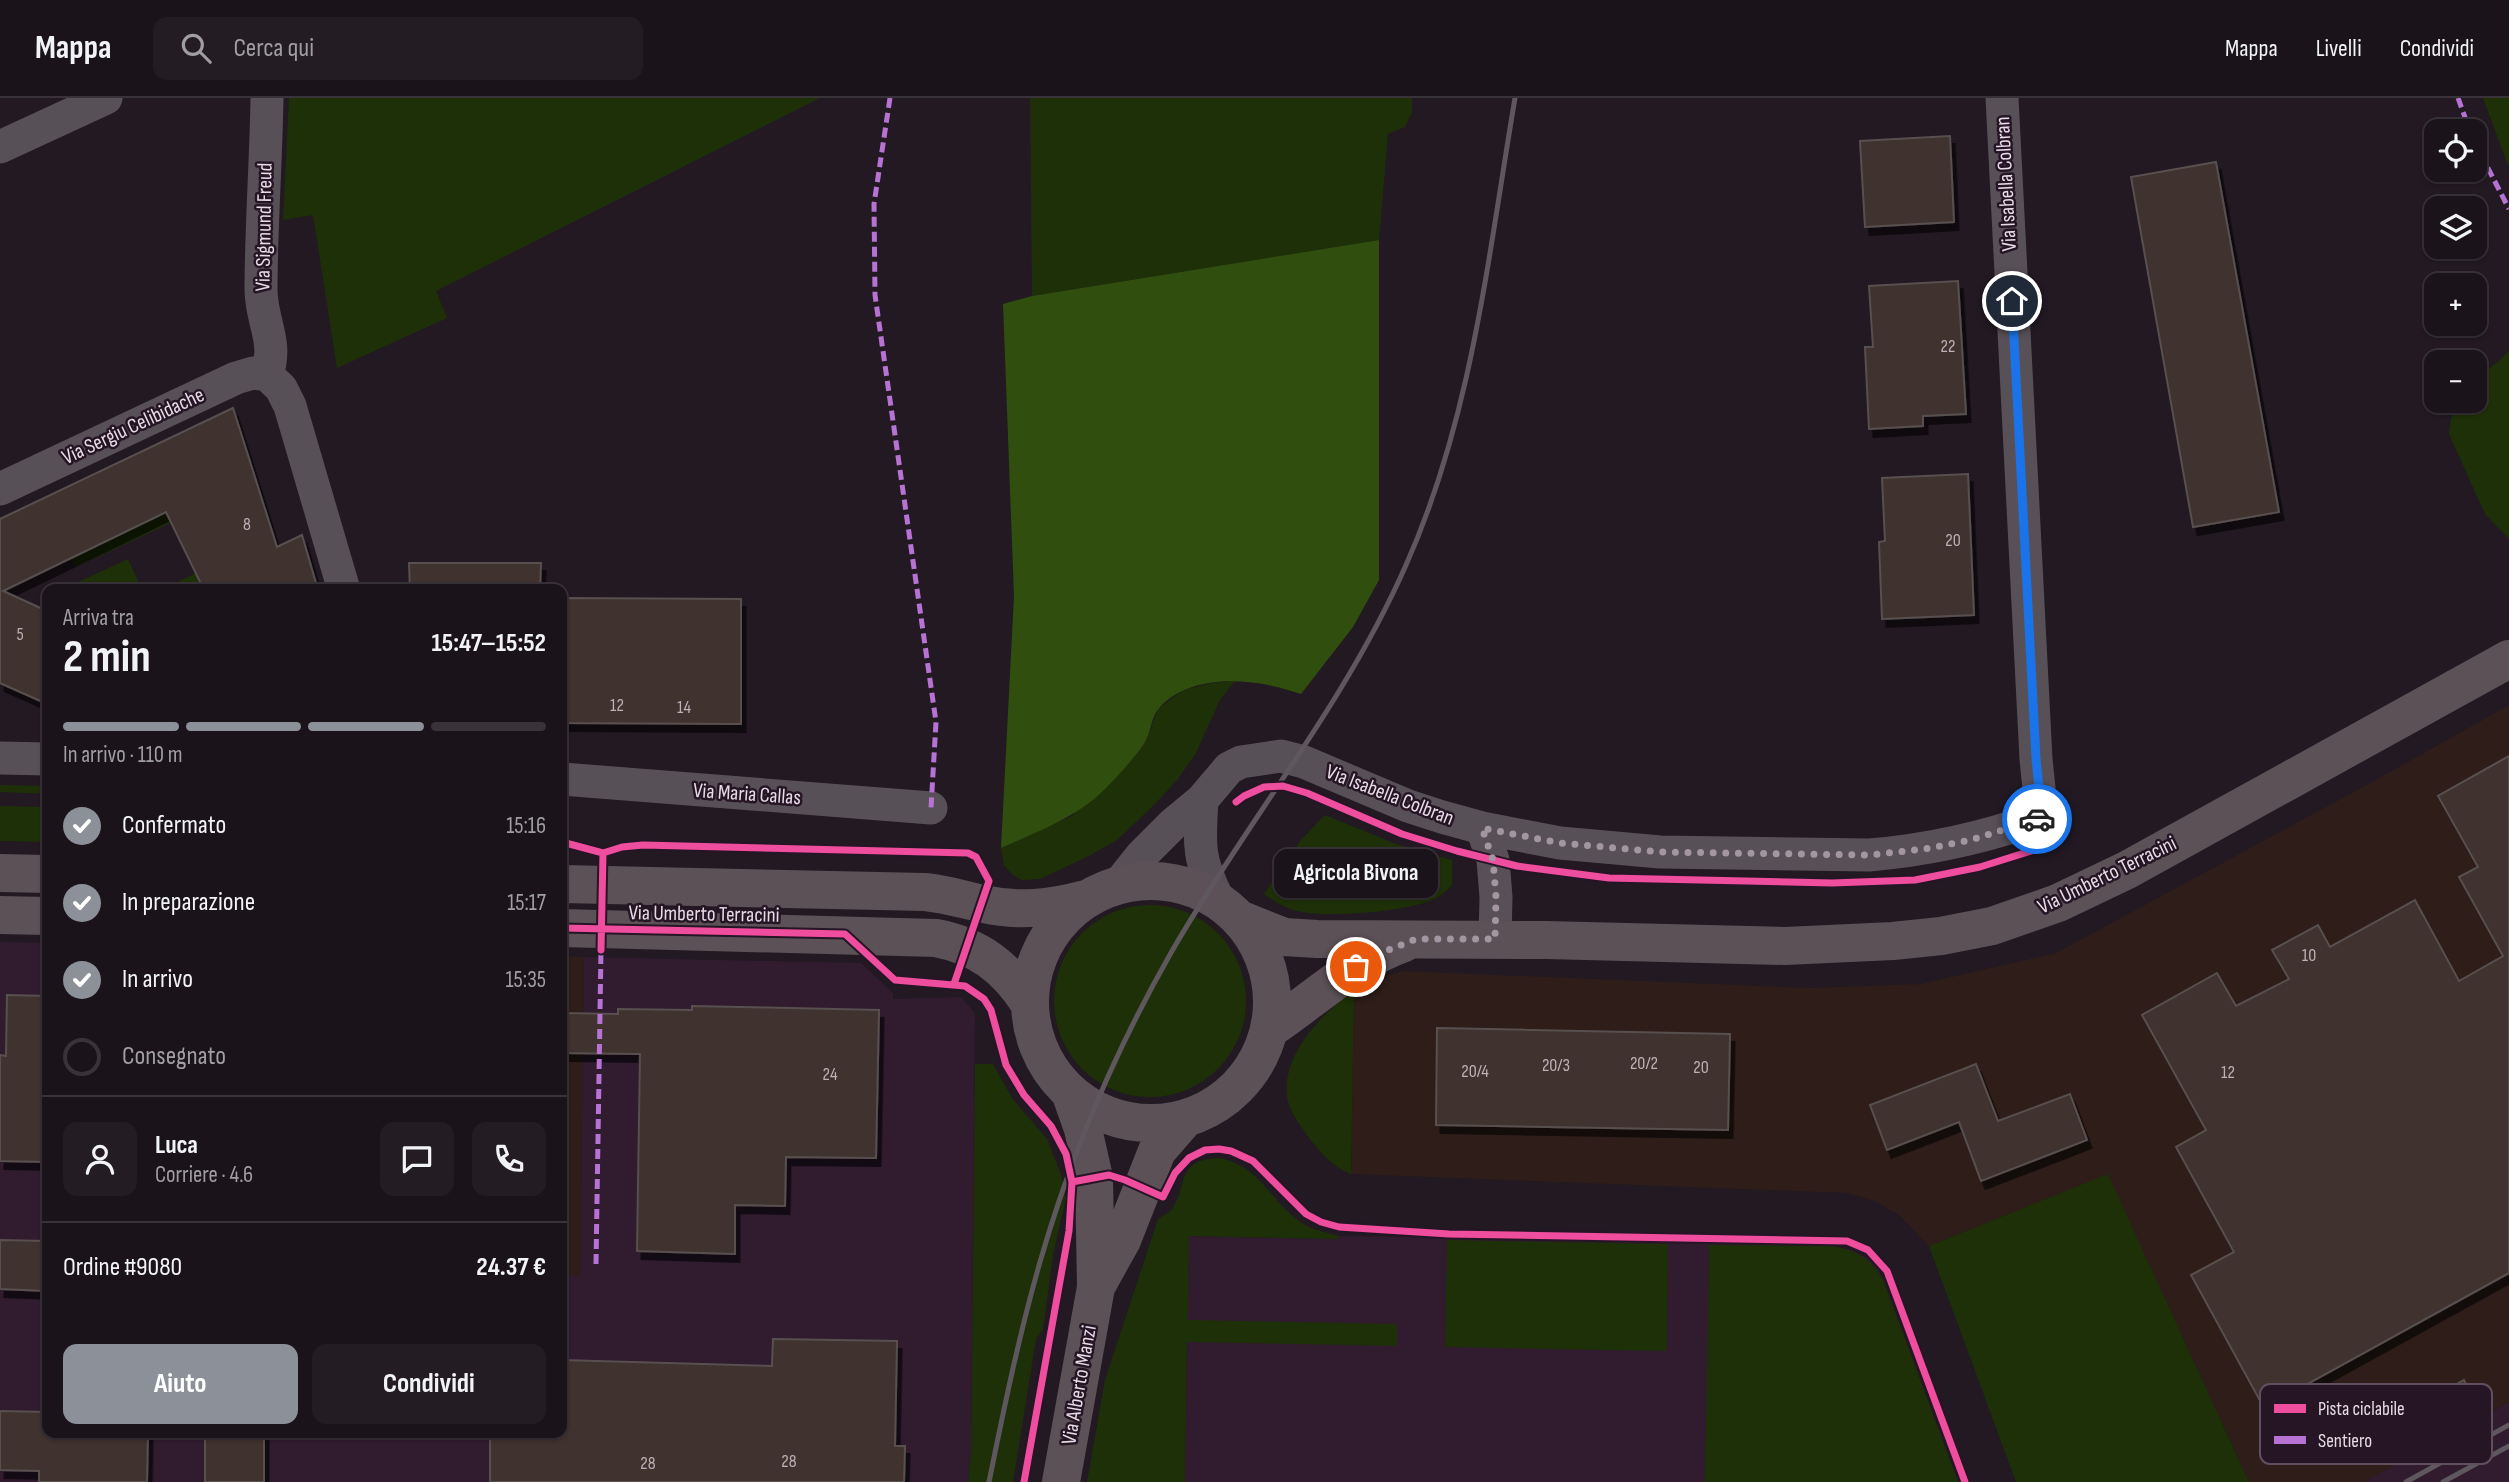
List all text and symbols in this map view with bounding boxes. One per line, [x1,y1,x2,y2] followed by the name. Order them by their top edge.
[153,17,643,80] search box
[35,28,111,68] text: Mappa
[177,29,215,67] icon: search
[233,33,314,64] text: Cerca qui
[2225,34,2278,63] text: Mappa
[2316,34,2362,63] text: Livelli
[2400,34,2474,63] text: Condividi
[1990,116,2022,252] street label: Via Isabella Colbran
[2424,119,2487,413] map controls
[2424,119,2487,182] button: locate
[250,162,278,292] street label: Via Sigmund Freud
[2424,196,2487,259] button: layers
[1982,271,2042,331] pin
[2424,273,2487,336] button: +
[1993,282,2031,320] icon: home
[1941,336,1955,357] house number: 22
[2424,350,2487,413] button: −
[58,382,208,470] street label: Via Sergiu Celibidache
[243,514,251,535] house number: 8
[1945,530,1961,551] house number: 20
[63,604,134,632] text: Arriva tra
[16,624,24,645] house number: 5
[432,628,546,659] text: 15:47–15:52
[63,630,151,685] text: 2 min
[610,695,624,716] house number: 12
[677,697,691,718] house number: 14
[63,741,182,769] text: In arrivo · 110 m
[1322,759,1458,831] street label: Via Isabella Colbran
[692,778,802,810] street label: Via Maria Callas
[2002,784,2072,854] courier
[2018,800,2056,838] icon: car
[63,807,101,845] icon: check
[122,810,226,841] text: Confermato
[506,812,546,840] text: 15:16
[2034,831,2180,919] street label: Via Umberto Terracini
[1274,848,1438,897] callout: Agricola Bivona
[1294,859,1418,887] text: Agricola Bivona
[63,884,101,922] icon: check
[122,887,255,918] text: In preparazione
[507,889,546,917] text: 15:17
[628,900,780,928] street label: Via Umberto Terracini
[1326,937,1386,997] pin
[2302,945,2316,966] house number: 10
[1337,948,1375,986] icon: bag
[63,961,101,999] icon: check
[122,964,193,995] text: In arrivo
[506,966,546,994] text: 15:35
[122,1041,226,1072] text: Consegnato
[1630,1053,1658,1074] house number: 20/2
[1542,1055,1570,1076] house number: 20/3
[1693,1057,1709,1078] house number: 20
[1461,1061,1489,1082] house number: 20/4
[2221,1062,2235,1083] house number: 12
[823,1064,838,1085] house number: 24
[63,1122,137,1196] button: person
[380,1122,454,1196] button: chat
[472,1122,546,1196] button: phone
[155,1130,198,1161] text: Luca
[155,1161,253,1189] text: Corriere · 4.6
[63,1252,182,1283] text: Ordine #9080
[476,1252,546,1283] text: 24.37 €
[1056,1323,1102,1447] street label: Via Alberto Manzi
[63,1344,298,1424] button: Aiuto
[312,1344,546,1424] button: Condividi
[2260,1384,2492,1464] legend
[2318,1398,2405,1421] text: Pista ciclabile
[2318,1430,2372,1453] text: Sentiero
[781,1451,797,1472] house number: 28
[640,1453,656,1474] house number: 28

